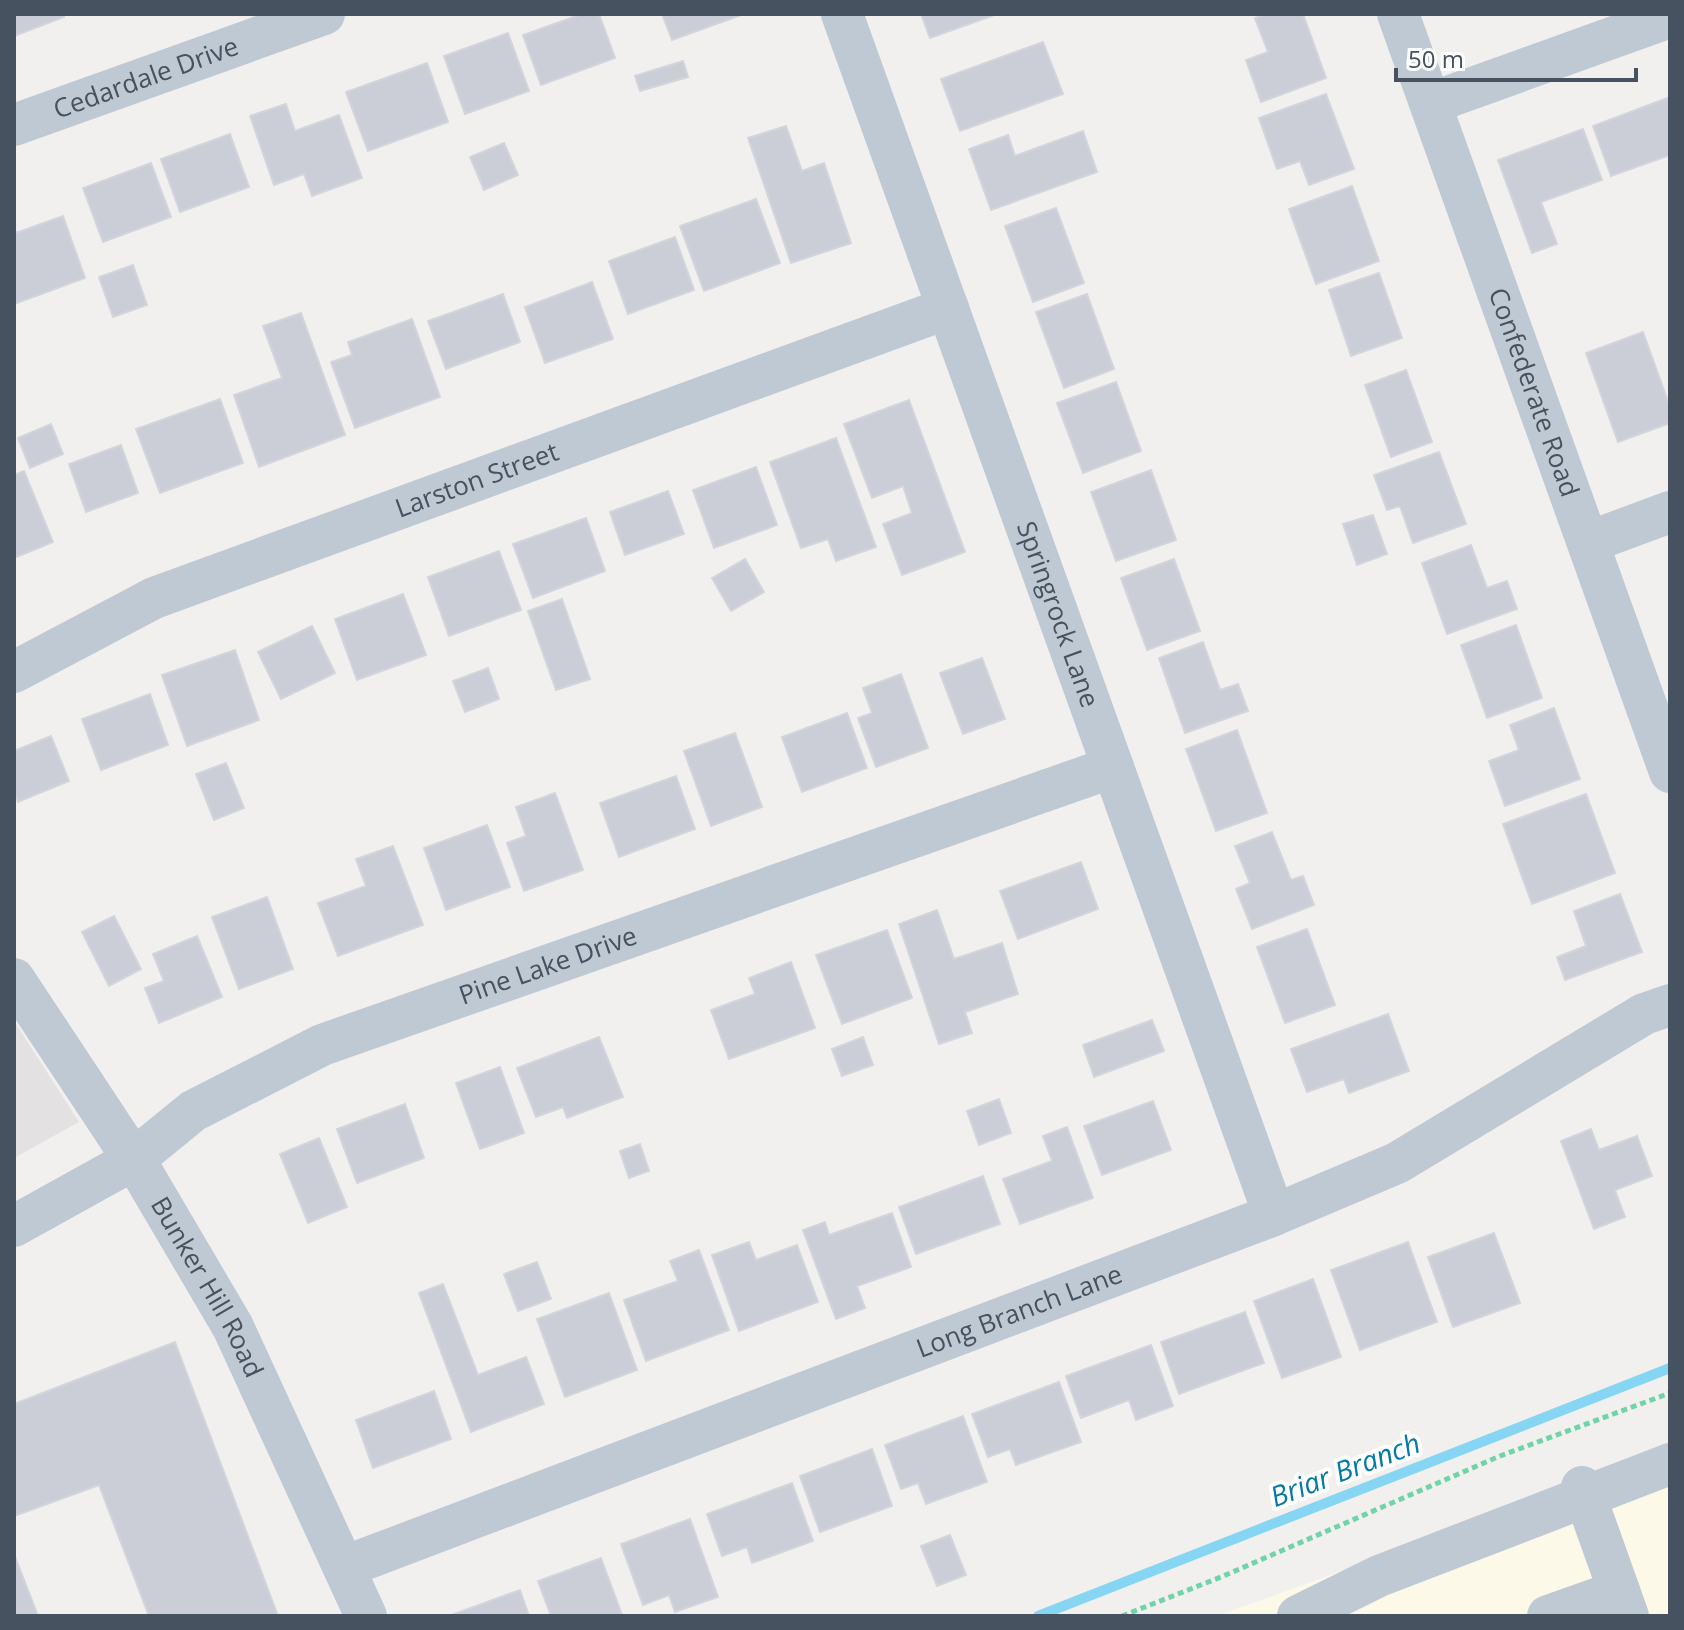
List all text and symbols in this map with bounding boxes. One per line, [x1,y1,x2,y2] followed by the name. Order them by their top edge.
[48,27,243,127] street label: Cedardale Drive
[1396,32,1636,82] scale bar
[1408,42,1464,75] text: 50 m
[1481,283,1589,502] street label: Confederate Road
[390,433,563,525] street label: Larston Street
[1009,516,1109,712] street label: Springrock Lane
[454,917,642,1012] street label: Pine Lake Drive
[143,1189,273,1383] street label: Bunker Hill Road
[911,1255,1127,1366] street label: Long Branch Lane
[1264,1423,1425,1515] water label: Briar Branch

